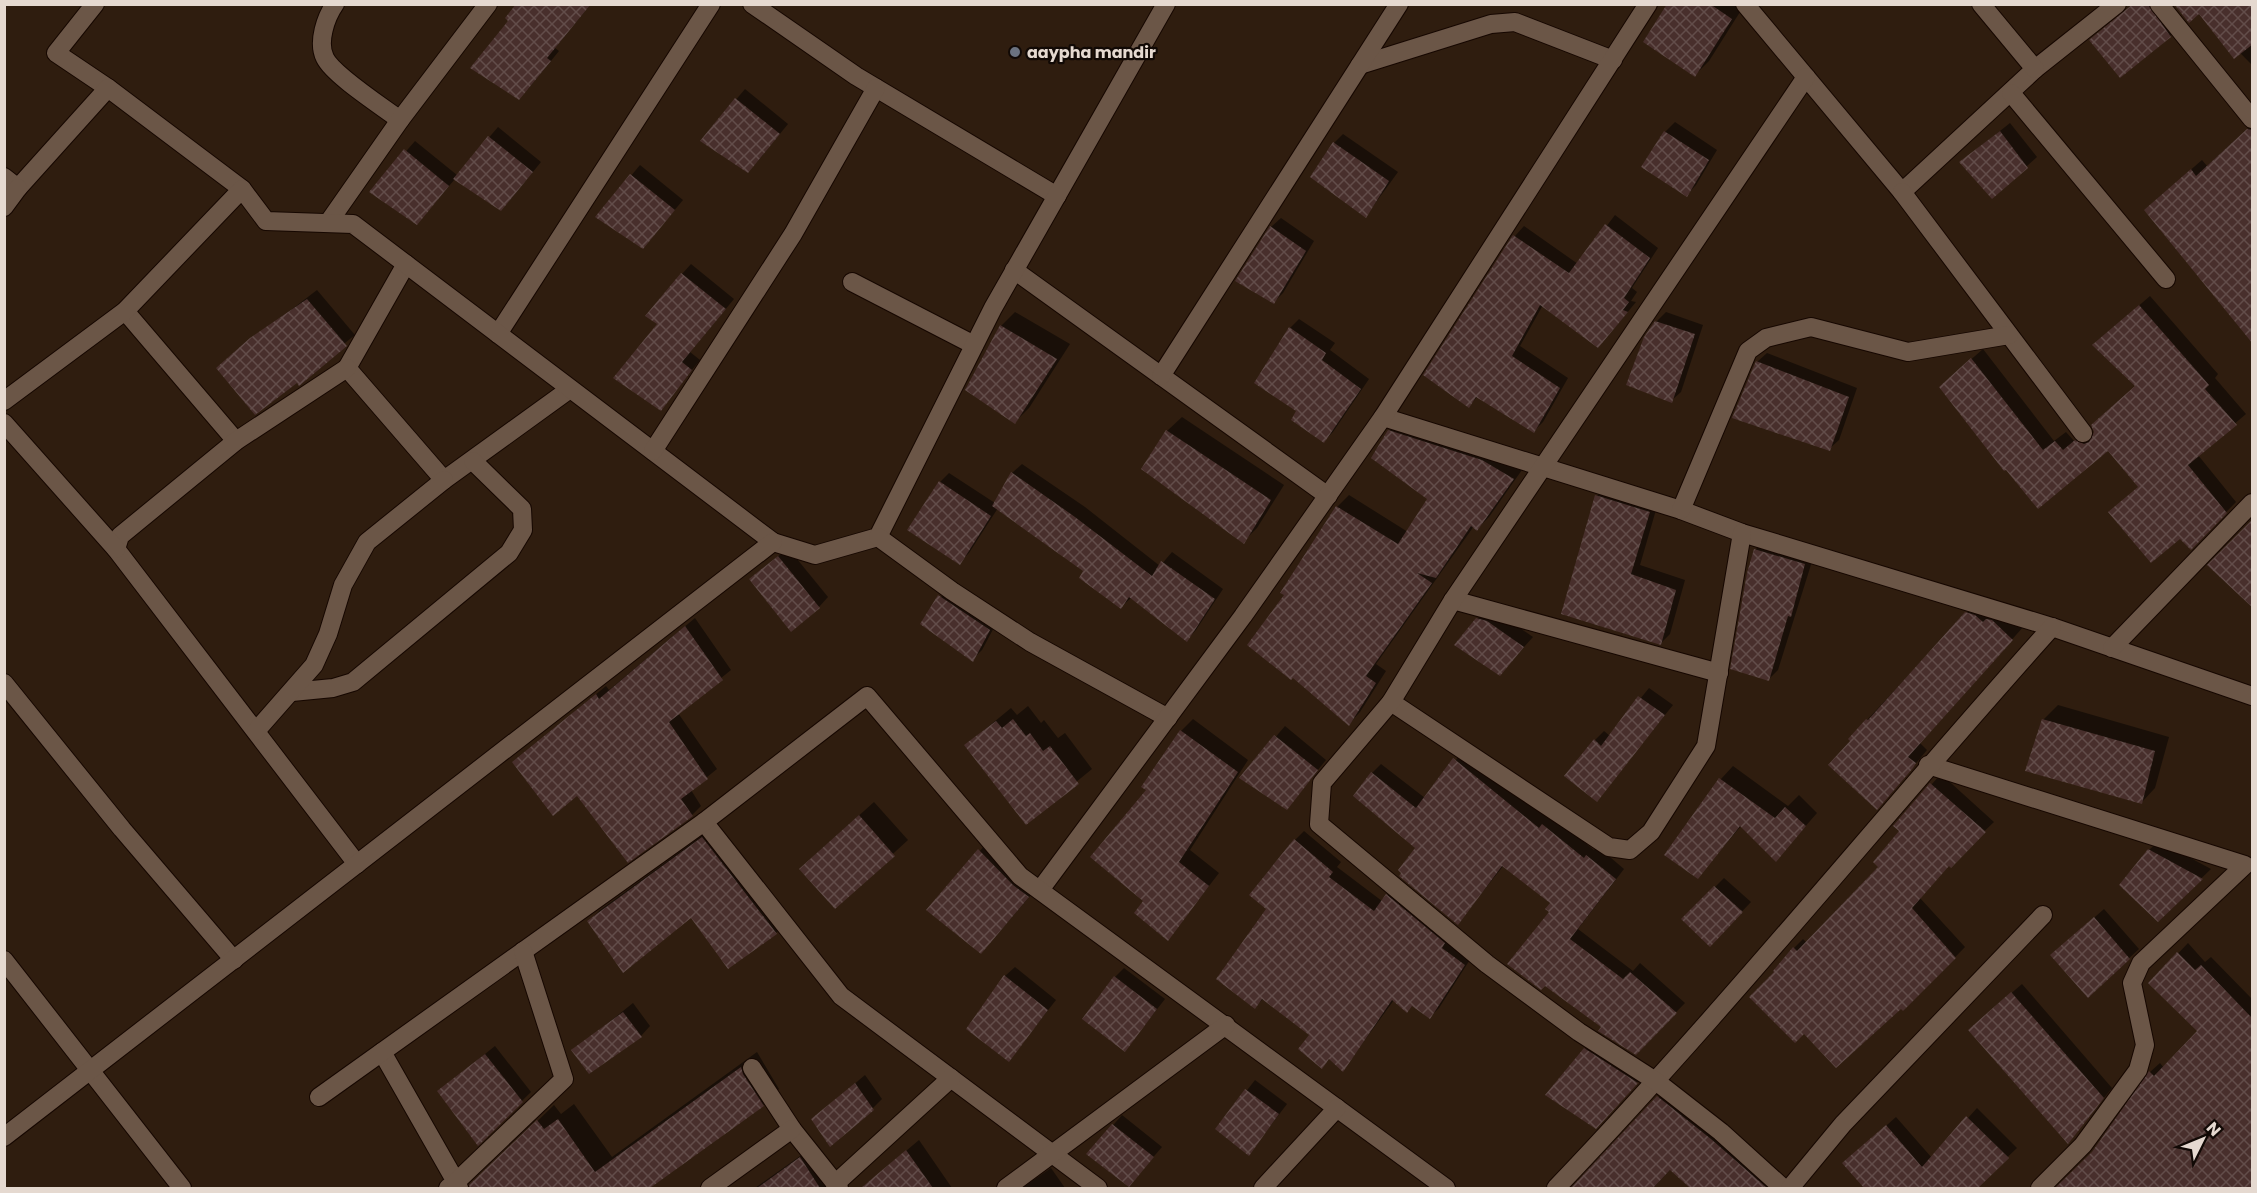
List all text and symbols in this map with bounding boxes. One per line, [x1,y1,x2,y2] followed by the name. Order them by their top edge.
[1027,41,1156,64] place label: aaypha mandir
[1008,45,1022,59] marker: aaypha mandir
[2173,1109,2233,1169] north arrow
[2201,1117,2226,1141] text: N

